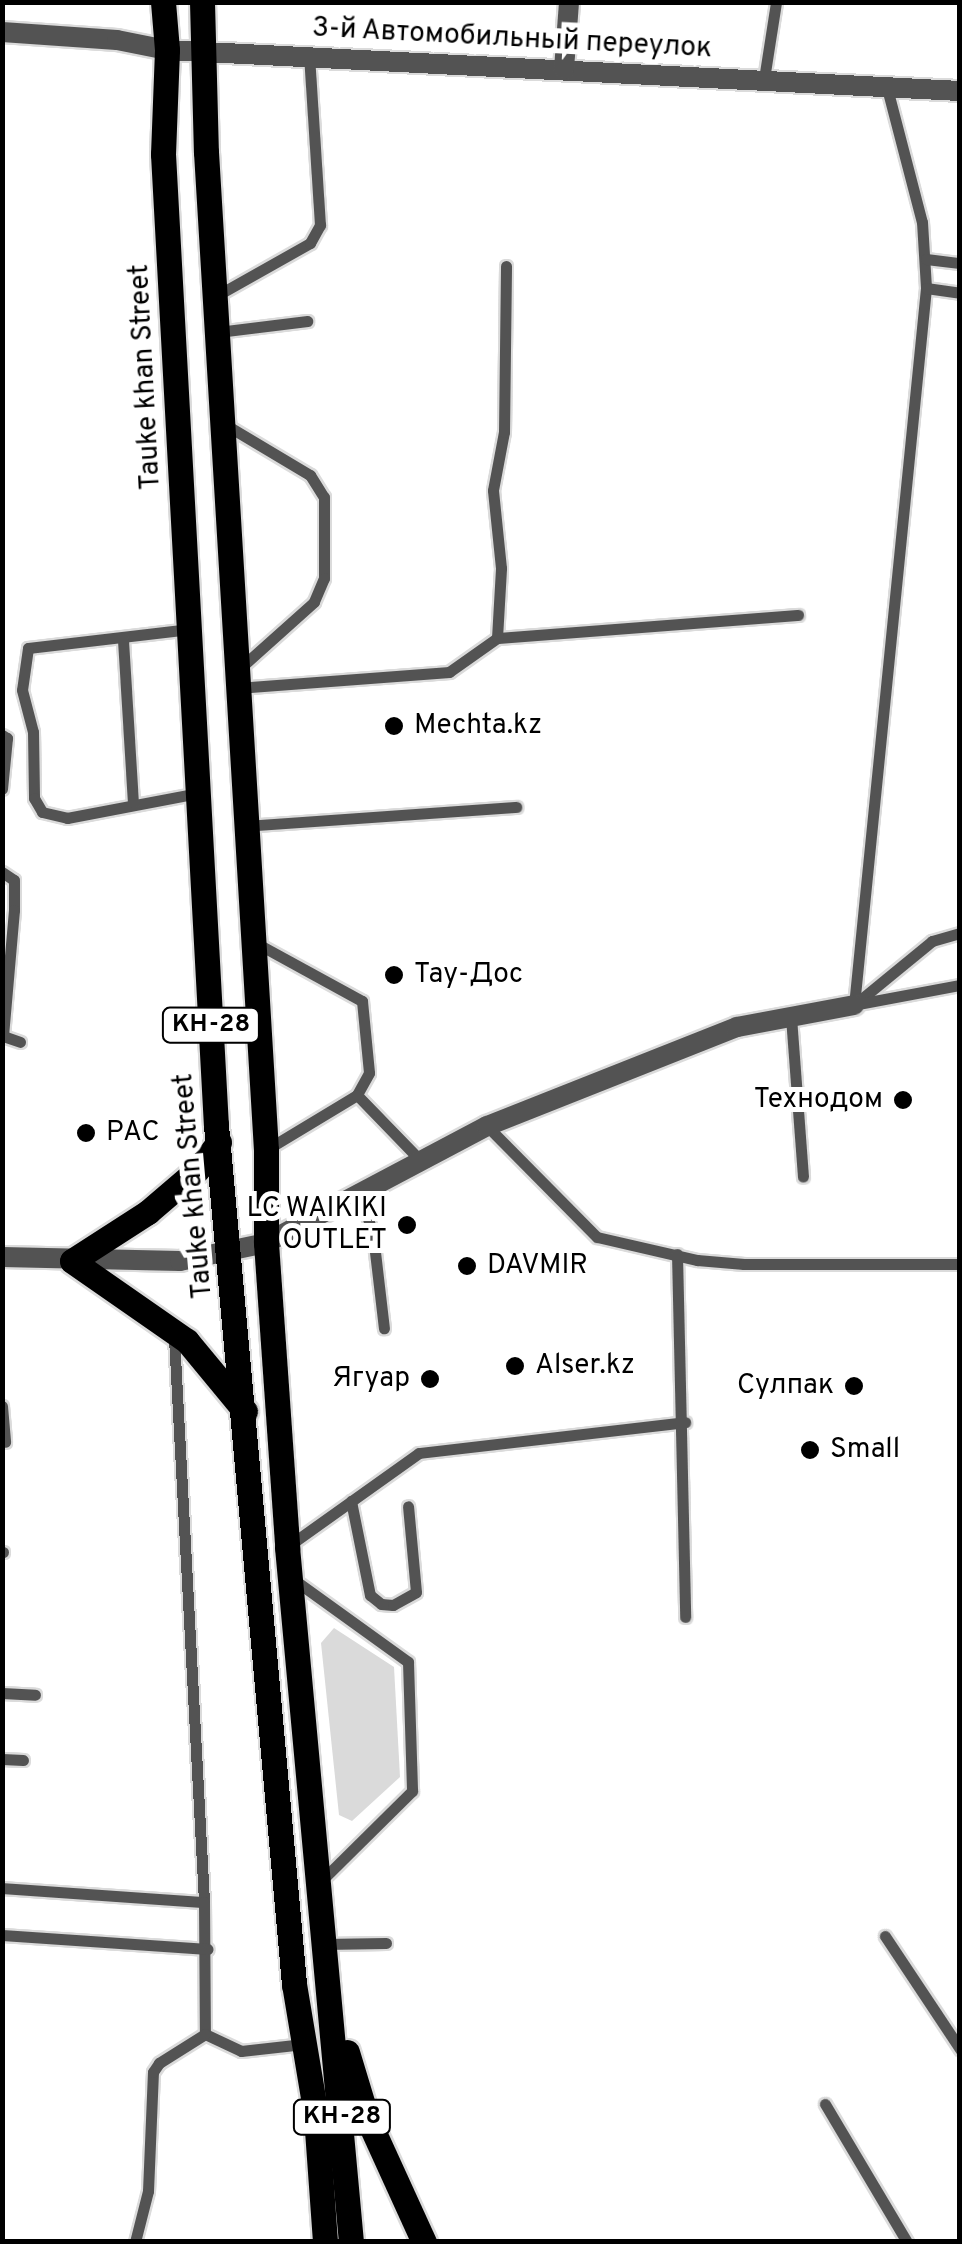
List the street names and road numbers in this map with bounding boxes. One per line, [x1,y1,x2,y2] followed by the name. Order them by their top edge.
[311,12,713,66] street label: 3-й Автомобильный переулок
[123,263,169,491] street label: Tauke khan Street
[161,1005,261,1045] road number: КН-28
[167,1072,221,1300] street label: Tauke khan Street
[292,2097,392,2137] road number: КН-28

